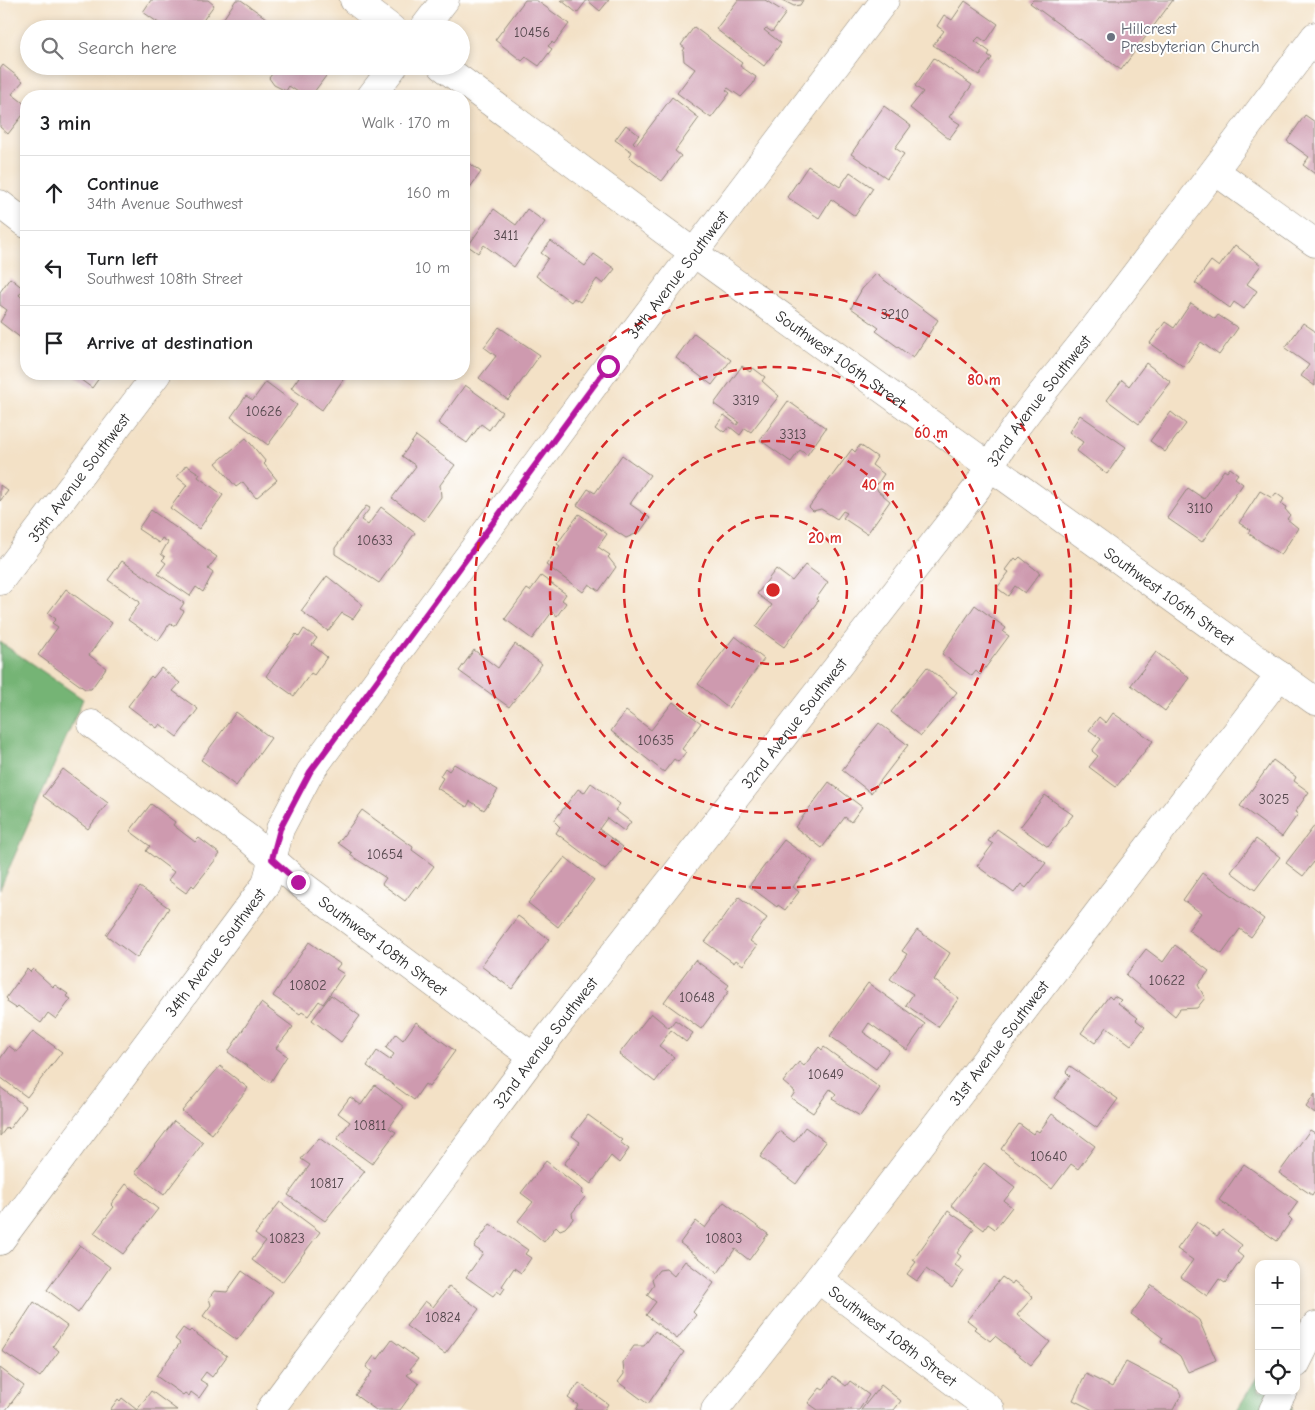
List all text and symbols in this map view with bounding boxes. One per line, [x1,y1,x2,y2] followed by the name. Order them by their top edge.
[20,20,470,75] search box
[1121,20,1260,56] place label: Hillcrest Presbyterian Church
[514,24,550,41] house number: 10456
[1105,31,1117,43] marker: Hillcrest Presbyterian Church
[38,34,66,62] icon: search
[78,37,177,59] text: Search here
[40,111,91,135] text: 3 min
[362,114,450,132] text: Walk · 170 m
[87,173,159,195] text: Continue
[40,179,68,207] icon: ahead
[407,184,450,202] text: 160 m
[87,195,243,213] text: 34th Avenue Southwest
[624,207,733,342] street label: 34th Avenue Southwest
[494,227,518,244] house number: 3411
[87,248,158,270] text: Turn left
[40,254,68,282] icon: left
[415,259,450,277] text: 10 m
[87,270,242,288] text: Southwest 108th Street
[881,306,909,323] house number: 3210
[772,307,909,413] street label: Southwest 106th Street
[40,329,68,357] icon: arrive
[87,332,253,354] text: Arrive at destination
[984,332,1095,470] street label: 32nd Avenue Southwest
[597,355,620,378] route start
[967,371,1001,389] text: 80 m
[732,392,760,409] house number: 3319
[246,403,282,420] house number: 10626
[25,410,134,546] street label: 35th Avenue Southwest
[914,424,948,442] text: 60 m
[780,426,806,443] house number: 3313
[862,476,895,494] text: 40 m
[1187,500,1213,517] house number: 3110
[808,529,842,547] text: 20 m
[357,532,393,549] house number: 10633
[1100,544,1238,650] street label: Southwest 106th Street
[764,581,782,599] centre of rings
[738,654,851,792] street label: 32nd Avenue Southwest
[638,732,674,749] house number: 10635
[1259,791,1289,808] house number: 3025
[367,846,403,863] house number: 10654
[287,871,310,894] route end
[162,885,270,1021] street label: 34th Avenue Southwest
[315,893,451,1000] street label: Southwest 108th Street
[1149,972,1185,989] house number: 10622
[490,974,602,1112] street label: 32nd Avenue Southwest
[289,977,327,994] house number: 10802
[946,977,1053,1109] street label: 31st Avenue Southwest
[679,989,715,1006] house number: 10648
[808,1066,844,1083] house number: 10649
[354,1117,386,1134] house number: 10811
[1031,1148,1067,1165] house number: 10640
[310,1175,344,1192] house number: 10817
[269,1230,305,1247] house number: 10823
[706,1230,742,1247] house number: 10803
[1255,1260,1300,1395] map controls
[1255,1260,1300,1305] button: +
[825,1282,960,1391] street label: Southwest 108th Street
[1255,1305,1300,1350] button: −
[425,1309,461,1326] house number: 10824
[1255,1350,1300,1395] button: locate

